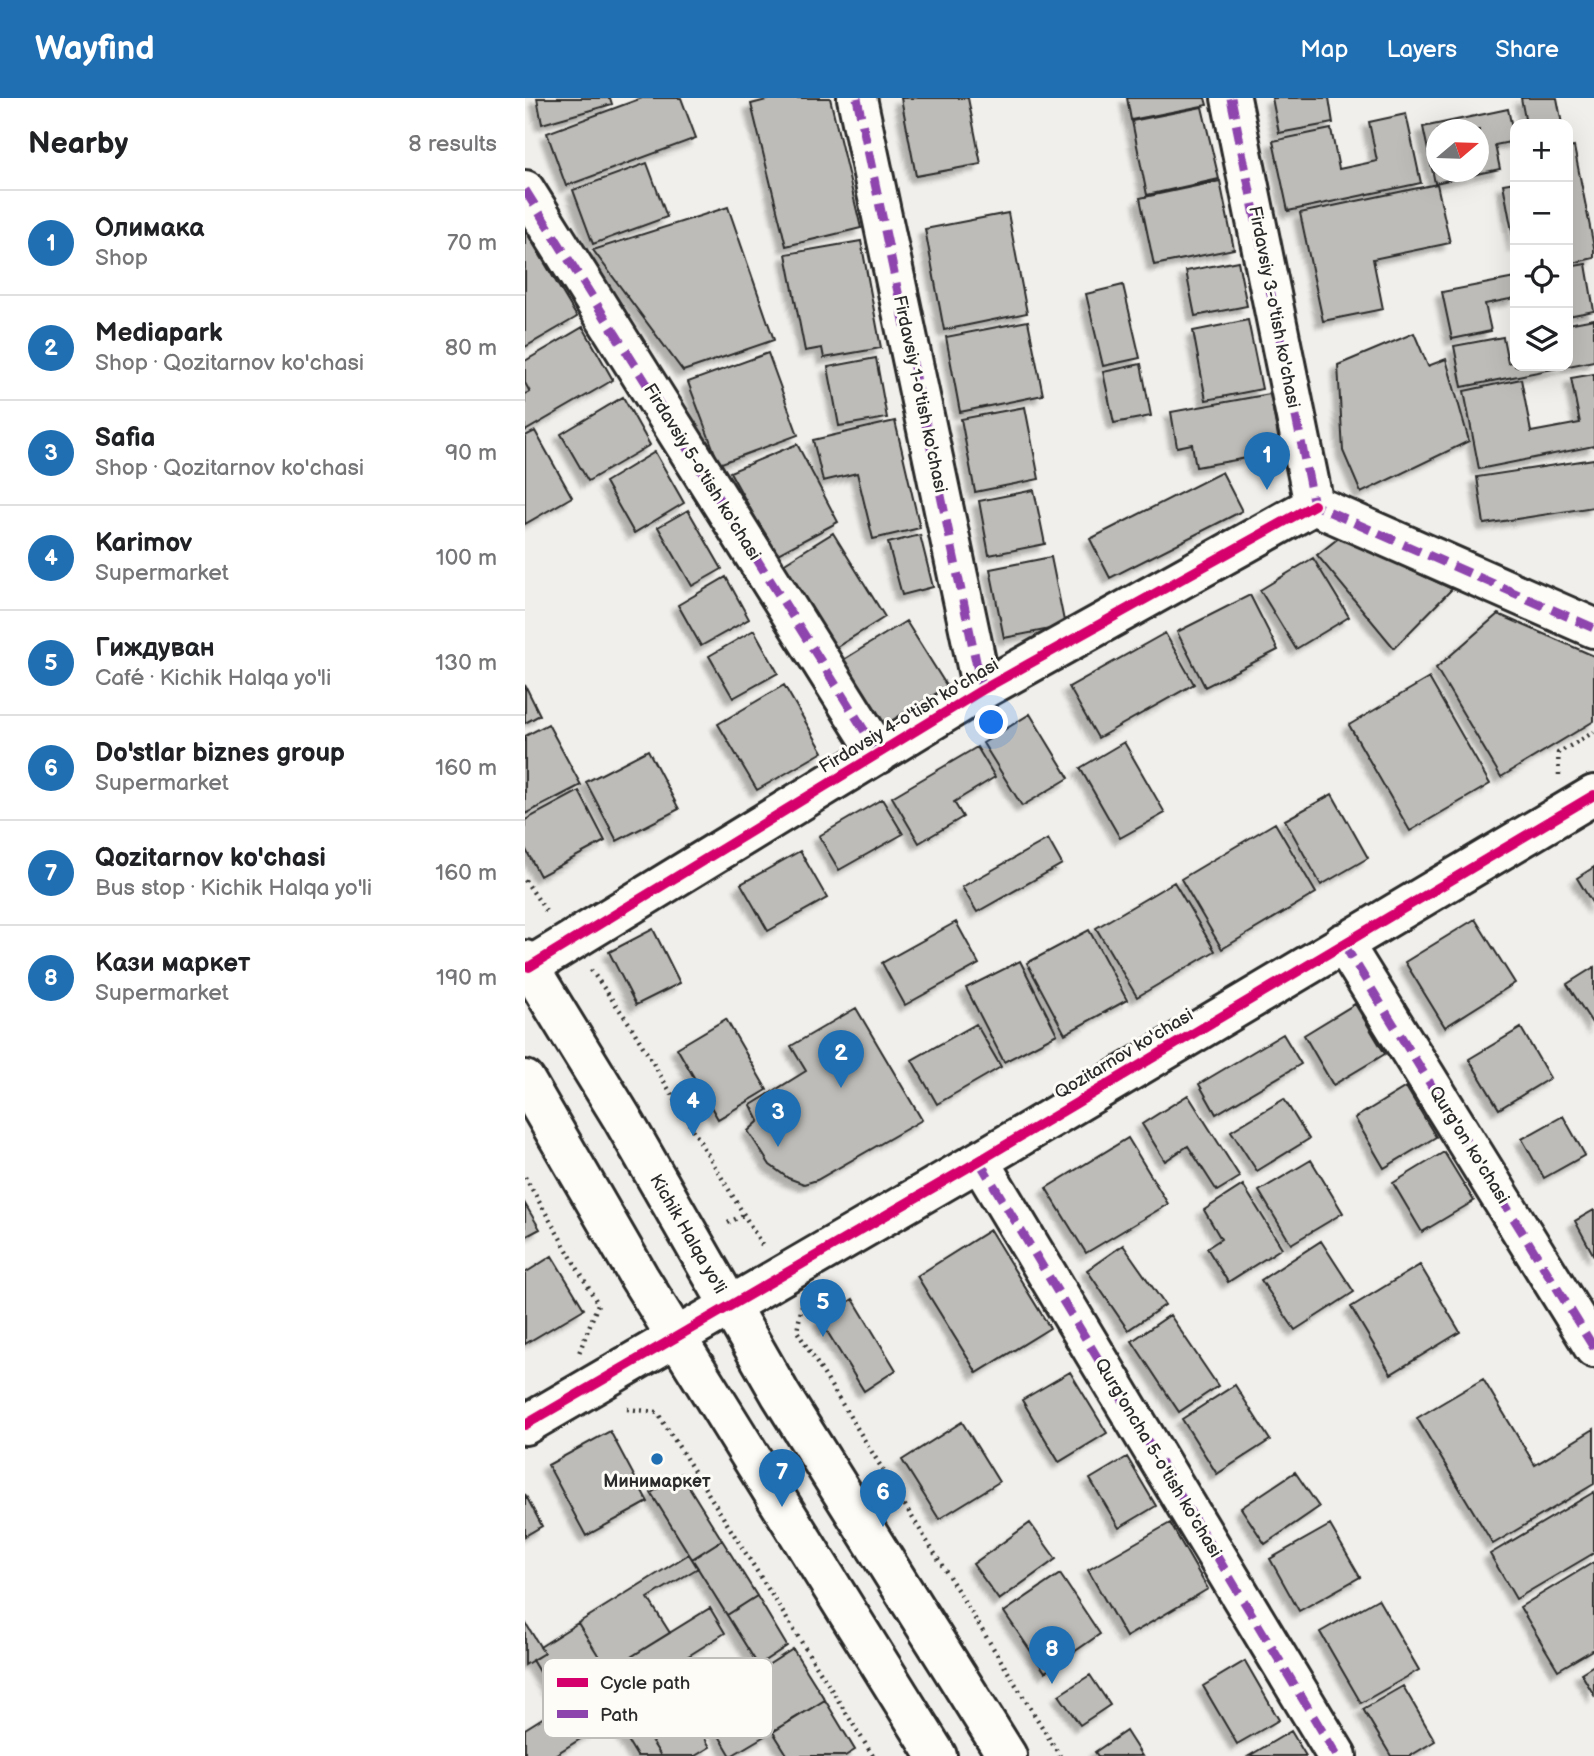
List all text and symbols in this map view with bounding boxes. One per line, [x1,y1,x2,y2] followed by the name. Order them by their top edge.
[35,29,154,69] text: Wayfind
[1300,35,1348,64] text: Map
[1386,35,1457,64] text: Layers
[1495,35,1559,64] text: Share
[1426,119,1489,182] north arrow
[1510,119,1573,371] map controls
[1510,119,1573,182] button: +
[28,126,128,162] text: Nearby
[408,130,497,158] text: 8 results
[1510,182,1573,245] button: −
[1244,204,1304,410] street label: Firdavsiy 3-o'tish ko'chasi
[95,213,204,244] text: Олимака
[46,229,56,257] text: 1
[447,229,497,257] text: 70 m
[95,244,148,272] text: Shop
[1510,245,1573,308] button: locate
[889,293,951,495] street label: Firdavsiy 1-o'tish ko'chasi
[1510,308,1573,371] button: layers
[95,318,223,349] text: Mediapark
[44,334,58,362] text: 2
[445,334,497,362] text: 80 m
[95,349,364,377] text: Shop · Qozitarnov ko'chasi
[639,380,765,564] street label: Firdavsiy 5-o'tish ko'chasi
[95,423,156,454] text: Safia
[1244,432,1290,490] pin: 1
[44,439,58,467] text: 3
[445,439,497,467] text: 90 m
[95,454,364,482] text: Shop · Qozitarnov ko'chasi
[95,528,192,559] text: Karimov
[44,544,58,572] text: 4
[436,544,497,572] text: 100 m
[95,559,229,587] text: Supermarket
[95,633,215,664] text: Гиждуван
[44,649,58,677] text: 5
[435,649,497,677] text: 130 m
[816,654,1002,778] street label: Firdavsiy 4-o'tish ko'chasi
[95,664,331,692] text: Café · Kichik Halqa yo'li
[974,705,1008,739] your location
[95,738,345,769] text: Do'stlar biznes group
[44,754,58,782] text: 6
[435,754,497,782] text: 160 m
[95,769,229,797] text: Supermarket
[95,843,326,874] text: Qozitarnov ko'chasi
[45,859,57,887] text: 7
[435,859,497,887] text: 160 m
[95,874,372,902] text: Bus stop · Kichik Halqa yo'li
[95,948,250,979] text: Кази маркет
[44,964,58,992] text: 8
[436,964,497,992] text: 190 m
[95,979,229,1007] text: Supermarket
[1051,1004,1197,1104] street label: Qozitarnov ko'chasi
[818,1030,864,1088] pin: 2
[670,1078,716,1136] pin: 4
[1424,1082,1514,1208] street label: Qurg'on ko'chasi
[755,1089,801,1147] pin: 3
[645,1170,731,1298] street label: Kichik Halqa yo'li
[800,1279,846,1337] pin: 5
[1090,1355,1226,1561] street label: Qurg'oncha 5-o'tish ko'chasi
[759,1449,805,1507] pin: 7
[649,1451,665,1467] marker: Минимаркет
[860,1469,906,1527] pin: 6
[603,1471,711,1492] place label: Минимаркет
[1029,1626,1075,1684] pin: 8
[543,1658,773,1738] legend
[600,1672,690,1695] text: Cycle path
[600,1704,638,1727] text: Path

